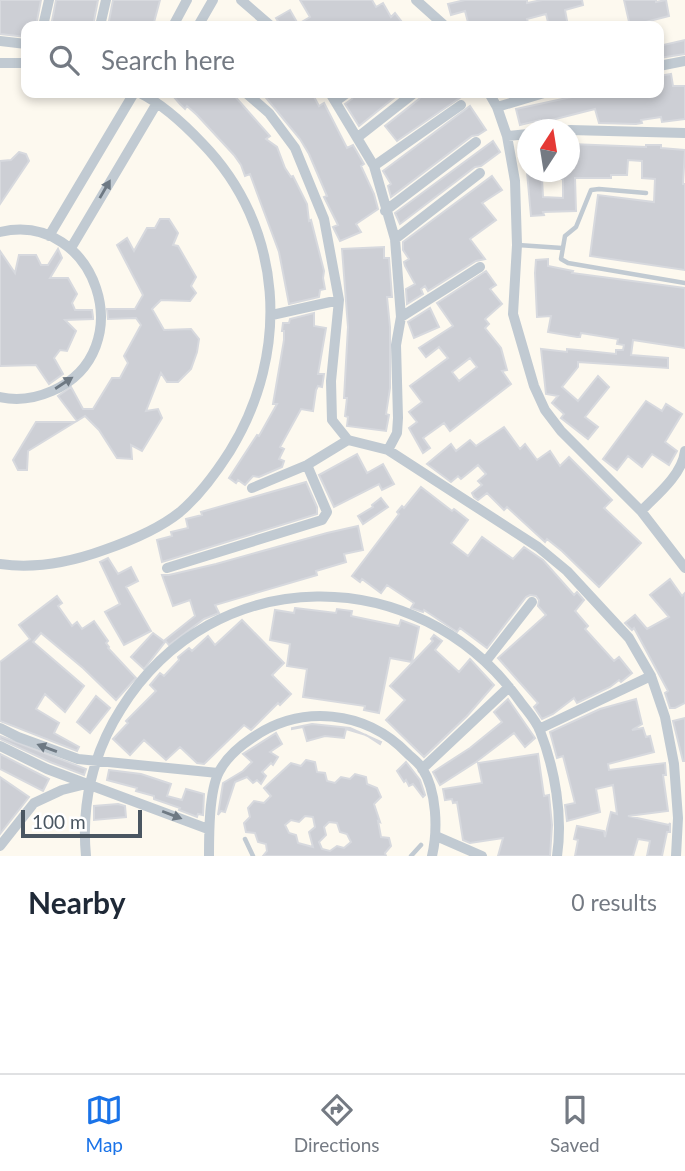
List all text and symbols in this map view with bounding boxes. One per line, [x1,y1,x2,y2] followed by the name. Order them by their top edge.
[21,21,664,98] search box
[45,41,83,79] icon: search
[101,44,235,76] text: Search here
[517,119,580,182] north arrow
[99,180,111,199] one-way arrow
[55,377,74,390] one-way arrow
[36,742,57,753] one-way arrow
[21,807,142,839] scale bar
[32,810,86,833] text: 100 m
[162,810,183,821] one-way arrow
[28,884,126,920] text: Nearby
[571,888,657,916] text: 0 results
[85,1091,123,1156] tab: Map
[294,1091,380,1156] tab: Directions
[550,1091,600,1156] tab: Saved

